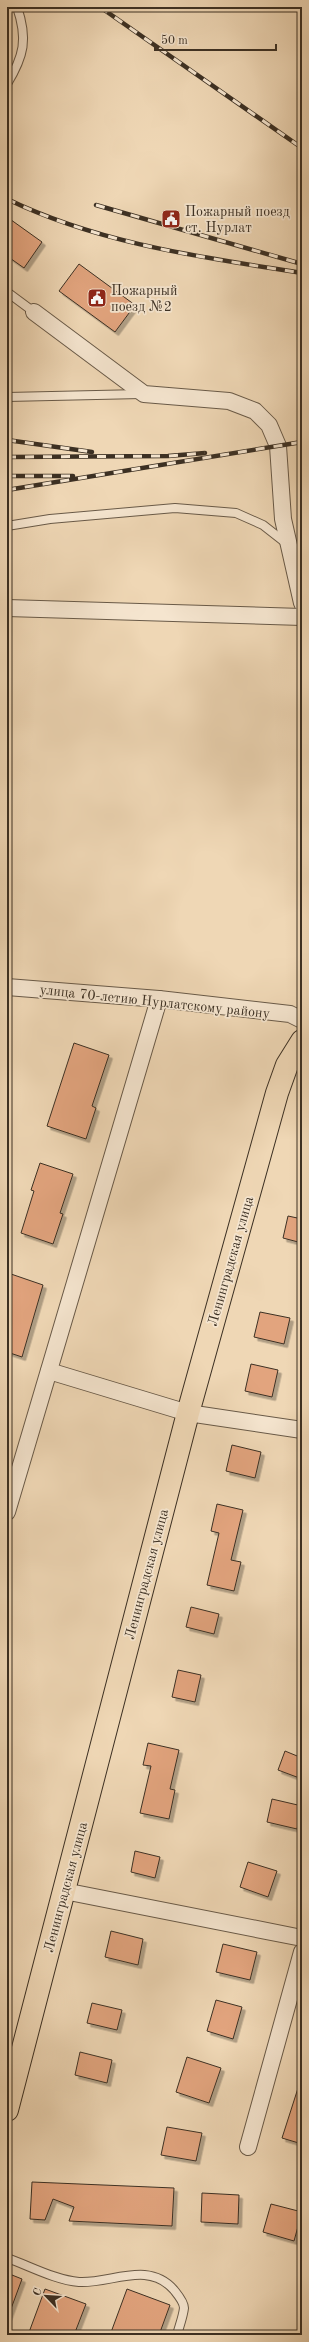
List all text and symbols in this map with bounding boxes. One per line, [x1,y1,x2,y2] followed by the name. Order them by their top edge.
[155,26,276,52] scale bar
[161,34,188,47] text: 50 m
[185,205,290,235] place label: Пожарный поезд ст. Нурлат
[160,208,182,230] public building icon: Пожарный поезд ст. Нурлат
[111,284,178,314] place label: Пожарный поезд №2
[86,287,108,309] public building icon: Пожарный поезд №2
[39,983,271,1021] street label: улица 70-летию Нурлатскому району
[206,1195,256,1328] street label: Ленинградская улица
[123,1507,171,1641] street label: Ленинградская улица
[42,1820,90,1954] street label: Ленинградская улица
[26,2276,66,2316] north arrow
[32,2287,45,2298] text: С

